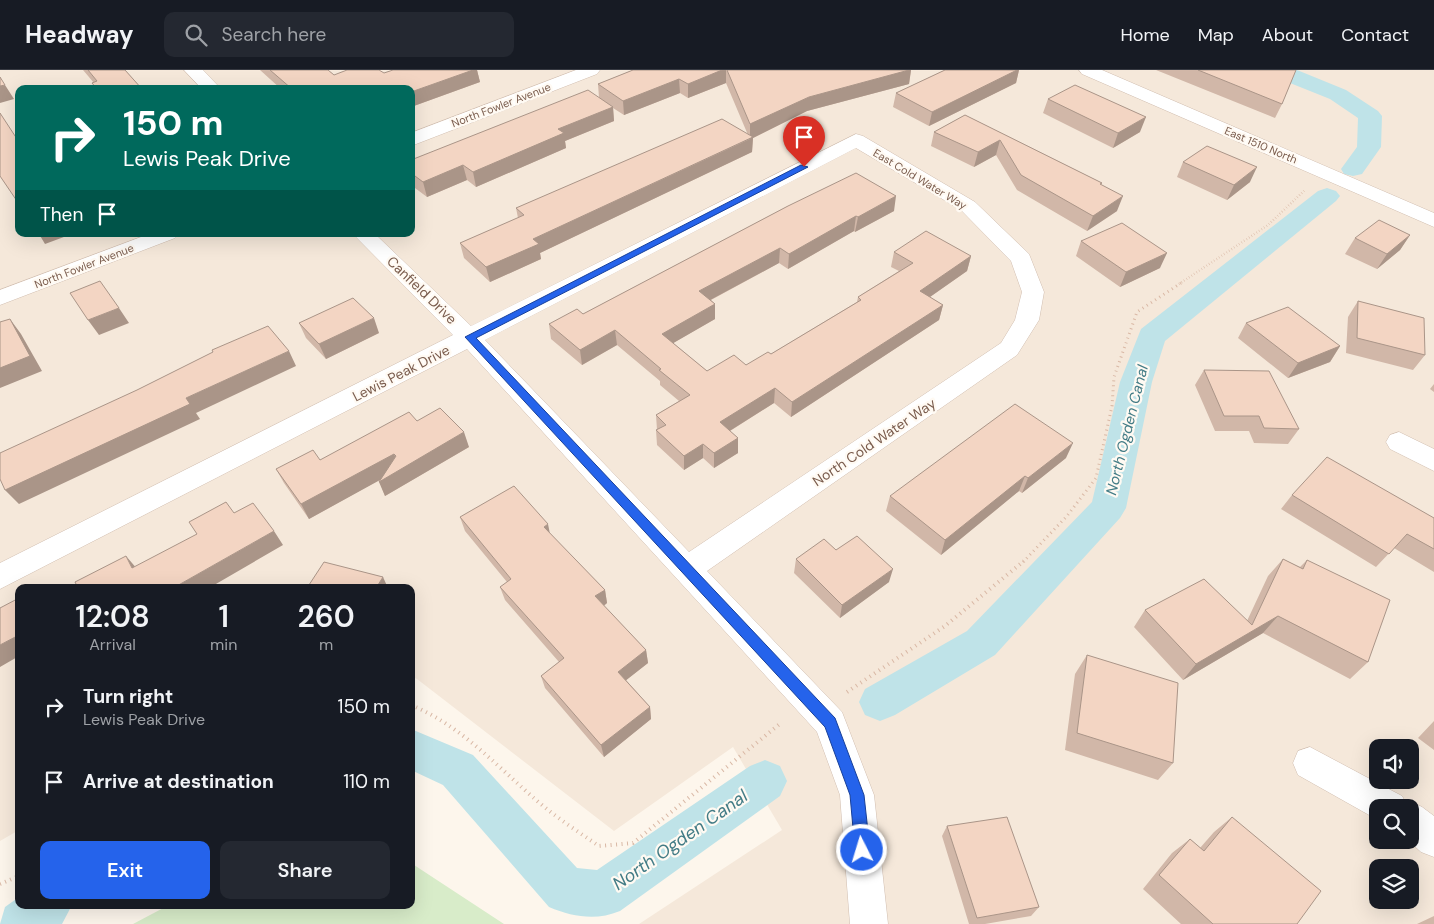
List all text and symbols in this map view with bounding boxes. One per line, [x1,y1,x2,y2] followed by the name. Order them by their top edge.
[164,12,514,57] search box
[25,19,134,50] text: Headway
[182,21,210,49] icon: search
[222,22,326,47] text: Search here
[1120,23,1170,47] text: Home
[1198,23,1234,47] text: Map
[1262,23,1313,47] text: About
[1341,23,1409,47] text: Contact
[449,80,553,130] street label: North Fowler Avenue
[123,100,223,146] text: 150 m
[40,105,105,170] icon: right
[783,116,825,167] pin
[790,123,818,151] icon: arrive
[1223,123,1299,167] street label: East 1510 North
[123,144,291,173] text: Lewis Peak Drive
[871,145,969,213] street label: East Cold Water Way
[93,200,121,228] icon: arrive
[40,202,83,227] text: Then
[32,241,136,291] street label: North Fowler Avenue
[383,252,461,328] street label: Canfield Drive
[349,341,453,405] street label: Lewis Peak Drive
[1101,362,1153,497] water label: North Ogden Canal
[809,394,939,490] street label: North Cold Water Way
[75,597,150,636] text: 12:08
[218,597,229,636] text: 1
[298,597,355,636] text: 260
[89,634,136,655] text: Arrival
[210,634,237,655] text: min
[319,634,333,655] text: m
[83,684,173,709] text: Turn right
[40,693,68,721] icon: right
[338,694,390,719] text: 150 m
[83,709,205,730] text: Lewis Peak Drive
[1369,739,1419,909] map controls
[1369,739,1419,789] button: sound
[40,768,68,796] icon: arrive
[83,769,274,794] text: Arrive at destination
[343,769,390,794] text: 110 m
[608,784,753,896] water label: North Ogden Canal
[1369,799,1419,849] button: search
[835,823,887,875] position arrow
[40,841,210,899] button: Exit
[220,841,390,899] button: Share
[1369,859,1419,909] button: layers

